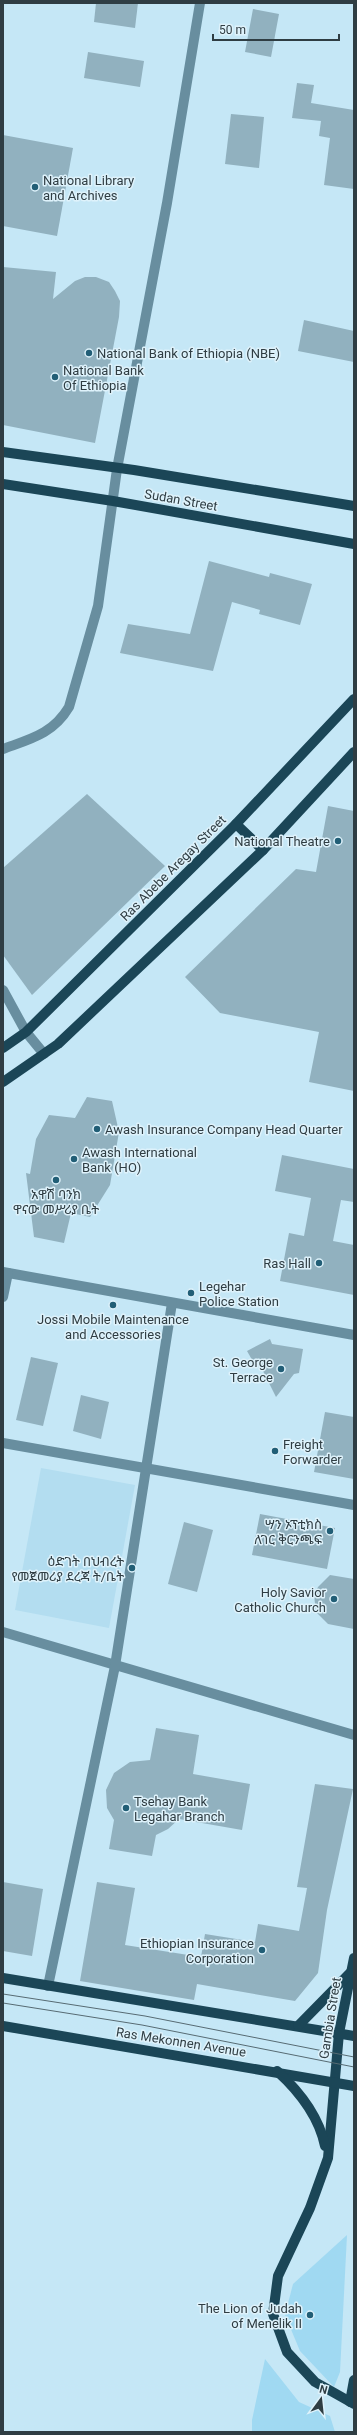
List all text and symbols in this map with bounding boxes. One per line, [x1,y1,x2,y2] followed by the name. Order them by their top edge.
[213,16,339,42] scale bar
[219,23,246,37] text: 50 m
[43,173,134,203] place label: National Library and Archives
[30,182,40,192] marker: National Library and Archives
[97,346,280,361] place label: National Bank of Ethiopia (NBE)
[84,348,94,358] marker: National Bank of Ethiopia (NBE)
[63,363,144,393] place label: National Bank Of Ethiopia
[50,372,60,382] marker: National Bank Of Ethiopia
[143,486,219,514] street label: Sudan Street
[117,812,229,924] street label: Ras Abebe Aregay Street
[234,834,330,849] place label: National Theatre
[333,836,343,846] marker: National Theatre
[105,1122,343,1137] place label: Awash Insurance Company Head Quarter
[92,1124,102,1134] marker: Awash Insurance Company Head Quarter
[82,1145,197,1175] place label: Awash International Bank (HO)
[69,1154,79,1164] marker: Awash International Bank (HO)
[51,1175,61,1185] marker: አዋሽ ባንክ ዋናው መሥሪያ ቤት
[13,1187,99,1217] place label: አዋሽ ባንክ ዋናው መሥሪያ ቤት
[263,1256,311,1271] place label: Ras Hall
[314,1258,324,1268] marker: Ras Hall
[199,1279,279,1309] place label: Legehar Police Station
[186,1288,196,1298] marker: Legehar Police Station
[108,1300,118,1310] marker: Jossi Mobile Maintenance and Accessories
[37,1312,189,1342] place label: Jossi Mobile Maintenance and Accessories
[213,1355,273,1385] place label: St. George Terrace
[276,1364,286,1374] marker: St. George Terrace
[283,1437,342,1467] place label: Freight Forwarder
[270,1446,280,1456] marker: Freight Forwarder
[254,1517,322,1547] place label: ሣን ኦፕቲክስ ለገር ቅርንጫፍ
[325,1526,335,1536] marker: ሣን ኦፕቲክስ ለገር ቅርንጫፍ
[12,1554,124,1584] place label: ዕድገት በህብረት የመጀመሪያ ደረጃ ት/ቤት
[127,1563,137,1573] marker: ዕድገት በህብረት የመጀመሪያ ደረጃ ት/ቤት
[234,1585,327,1615] place label: Holy Savior Catholic Church
[329,1594,339,1604] marker: Holy Savior Catholic Church
[134,1794,225,1824] place label: Tsehay Bank Legahar Branch
[121,1803,131,1813] marker: Tsehay Bank Legahar Branch
[140,1936,254,1966] place label: Ethiopian Insurance Corporation
[257,1945,267,1955] marker: Ethiopian Insurance Corporation
[316,1976,344,2060] street label: Gambia Street
[115,2024,247,2060] street label: Ras Mekonnen Avenue
[198,2301,302,2331] place label: The Lion of Judah of Menelik II
[305,2310,315,2320] marker: The Lion of Judah of Menelik II
[301,2379,341,2419] north arrow
[318,2383,329,2397] text: N

